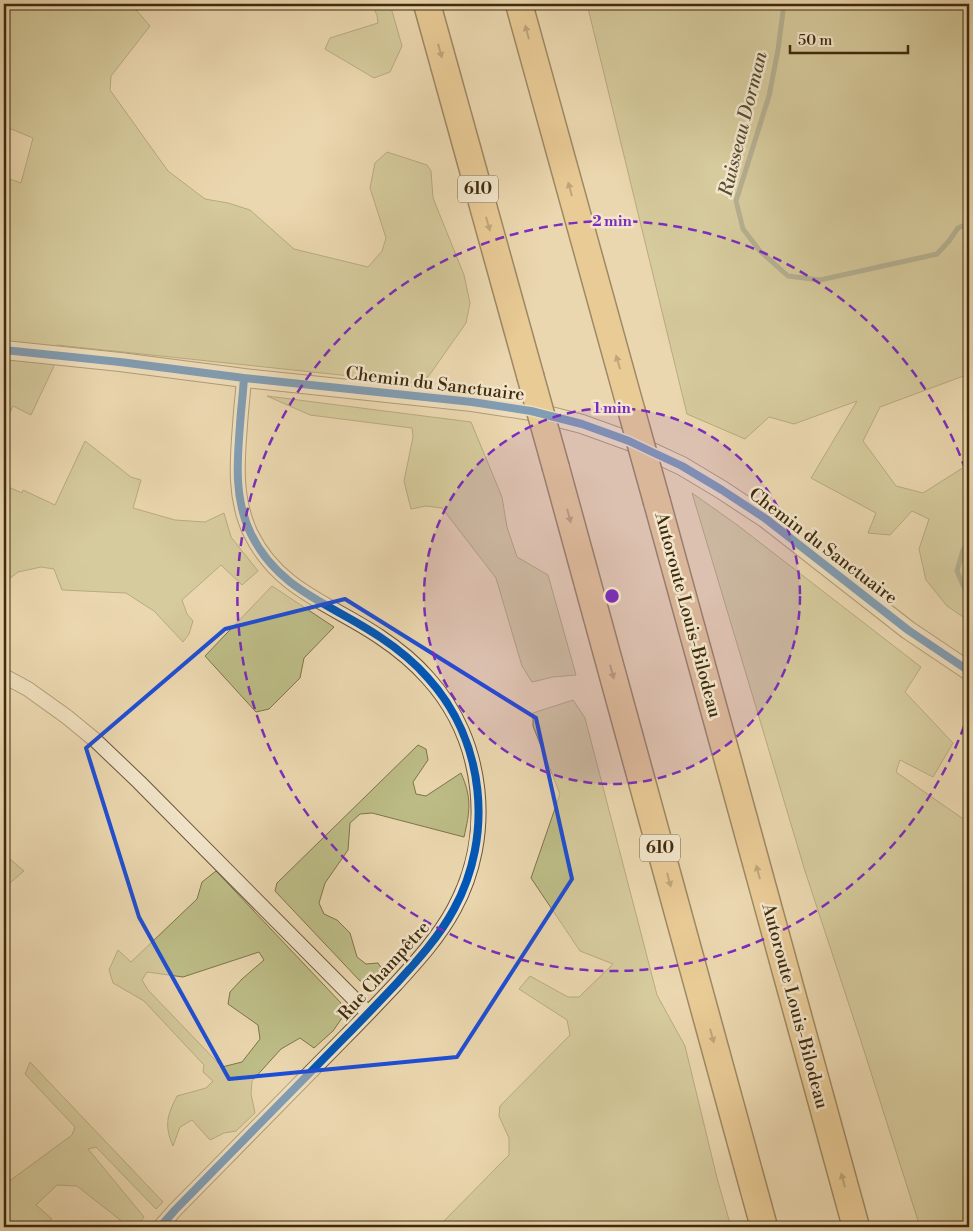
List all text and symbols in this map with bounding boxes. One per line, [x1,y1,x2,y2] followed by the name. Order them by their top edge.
[790,22,908,54] scale bar
[523,24,531,39] one-way arrow
[798,31,832,50] text: 50 m
[436,43,444,58] one-way arrow
[713,49,773,200] water label: Ruisseau Dorman
[458,175,498,202] road number: 610
[565,181,573,196] one-way arrow
[592,212,632,231] text: 2 min
[485,217,493,232] one-way arrow
[613,355,621,370] one-way arrow
[344,362,526,406] street label: Chemin du Sanctuaire
[593,399,631,418] text: 1 min
[744,483,902,609] street label: Chemin du Sanctuaire
[565,508,573,523] one-way arrow
[649,509,727,721] street label: Autoroute Louis-Bilodeau
[603,587,621,605] centre of rings
[608,665,616,680] one-way arrow
[640,834,680,861] road number: 610
[754,864,762,879] one-way arrow
[665,872,673,887] one-way arrow
[756,900,834,1112] street label: Autoroute Louis-Bilodeau
[333,916,435,1026] street label: Rue Champêtre
[708,1029,716,1044] one-way arrow
[839,1173,847,1188] one-way arrow

